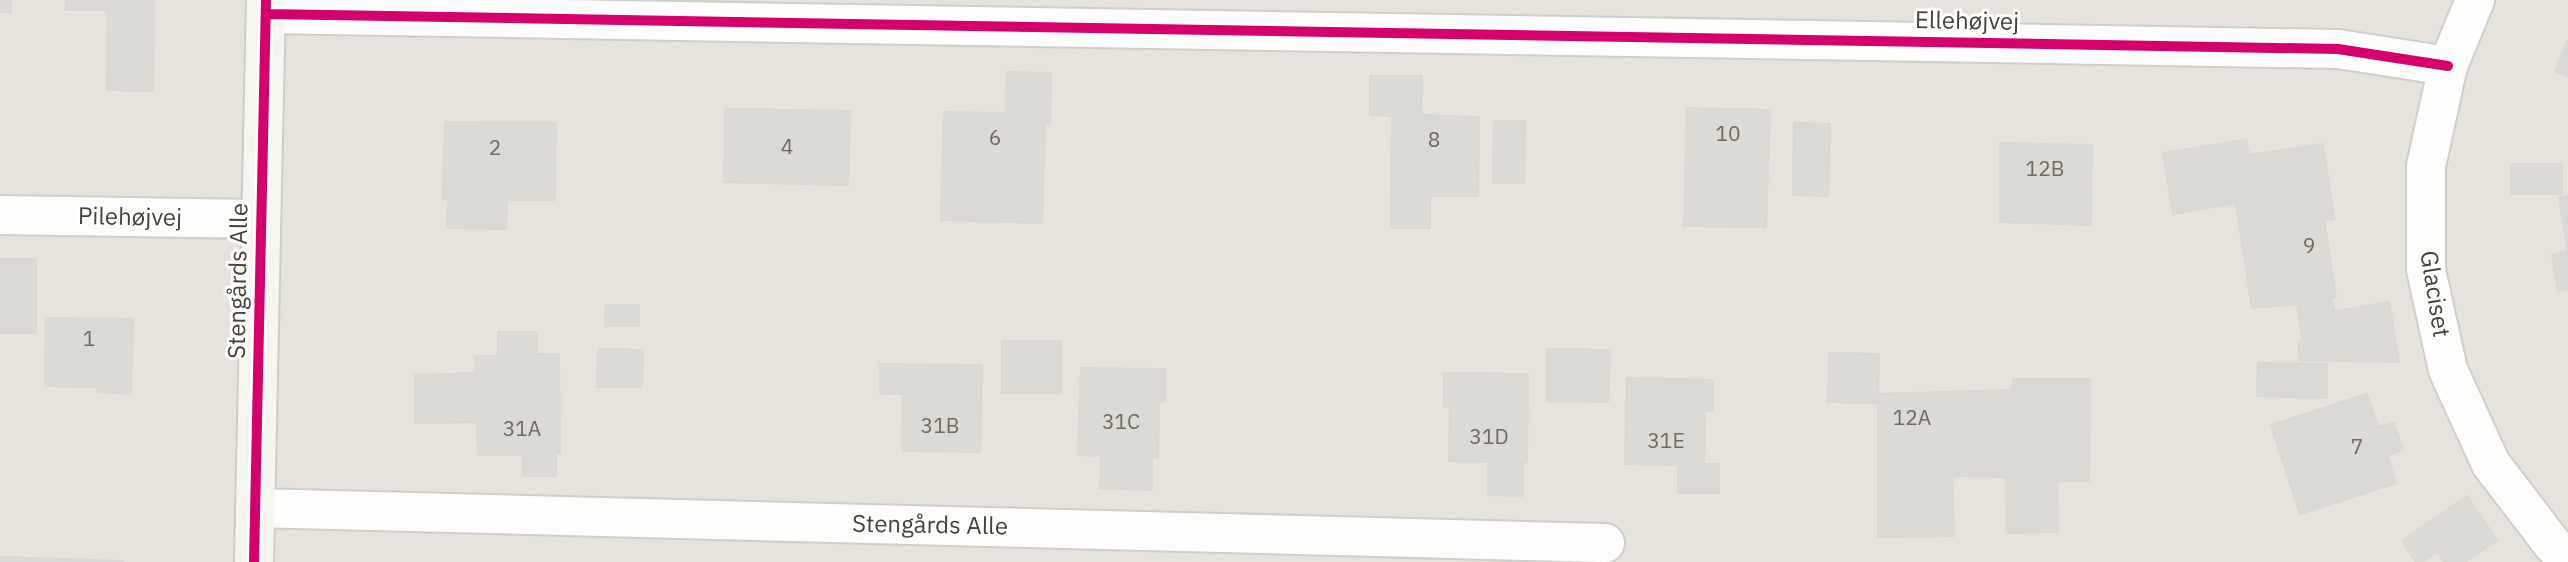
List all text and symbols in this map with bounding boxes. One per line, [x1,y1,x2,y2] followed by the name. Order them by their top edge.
[1915,3,2019,37] street label: Ellehøjvej
[1715,119,1741,147] house number: 10
[989,123,1001,151] house number: 6
[1428,125,1440,153] house number: 8
[781,132,793,160] house number: 4
[489,133,501,161] house number: 2
[2026,154,2064,182] house number: 12B
[78,199,182,233] street label: Pilehøjvej
[220,203,254,359] street label: Stengårds Alle
[2303,231,2315,259] house number: 9
[2413,248,2459,340] street label: Glaciset
[83,324,95,352] house number: 1
[1893,403,1931,431] house number: 12A
[1102,407,1140,435] house number: 31C
[921,411,959,439] house number: 31B
[503,414,541,442] house number: 31A
[1469,422,1509,450] house number: 31D
[1647,426,1685,454] house number: 31E
[2351,432,2363,460] house number: 7
[852,507,1008,541] street label: Stengårds Alle

